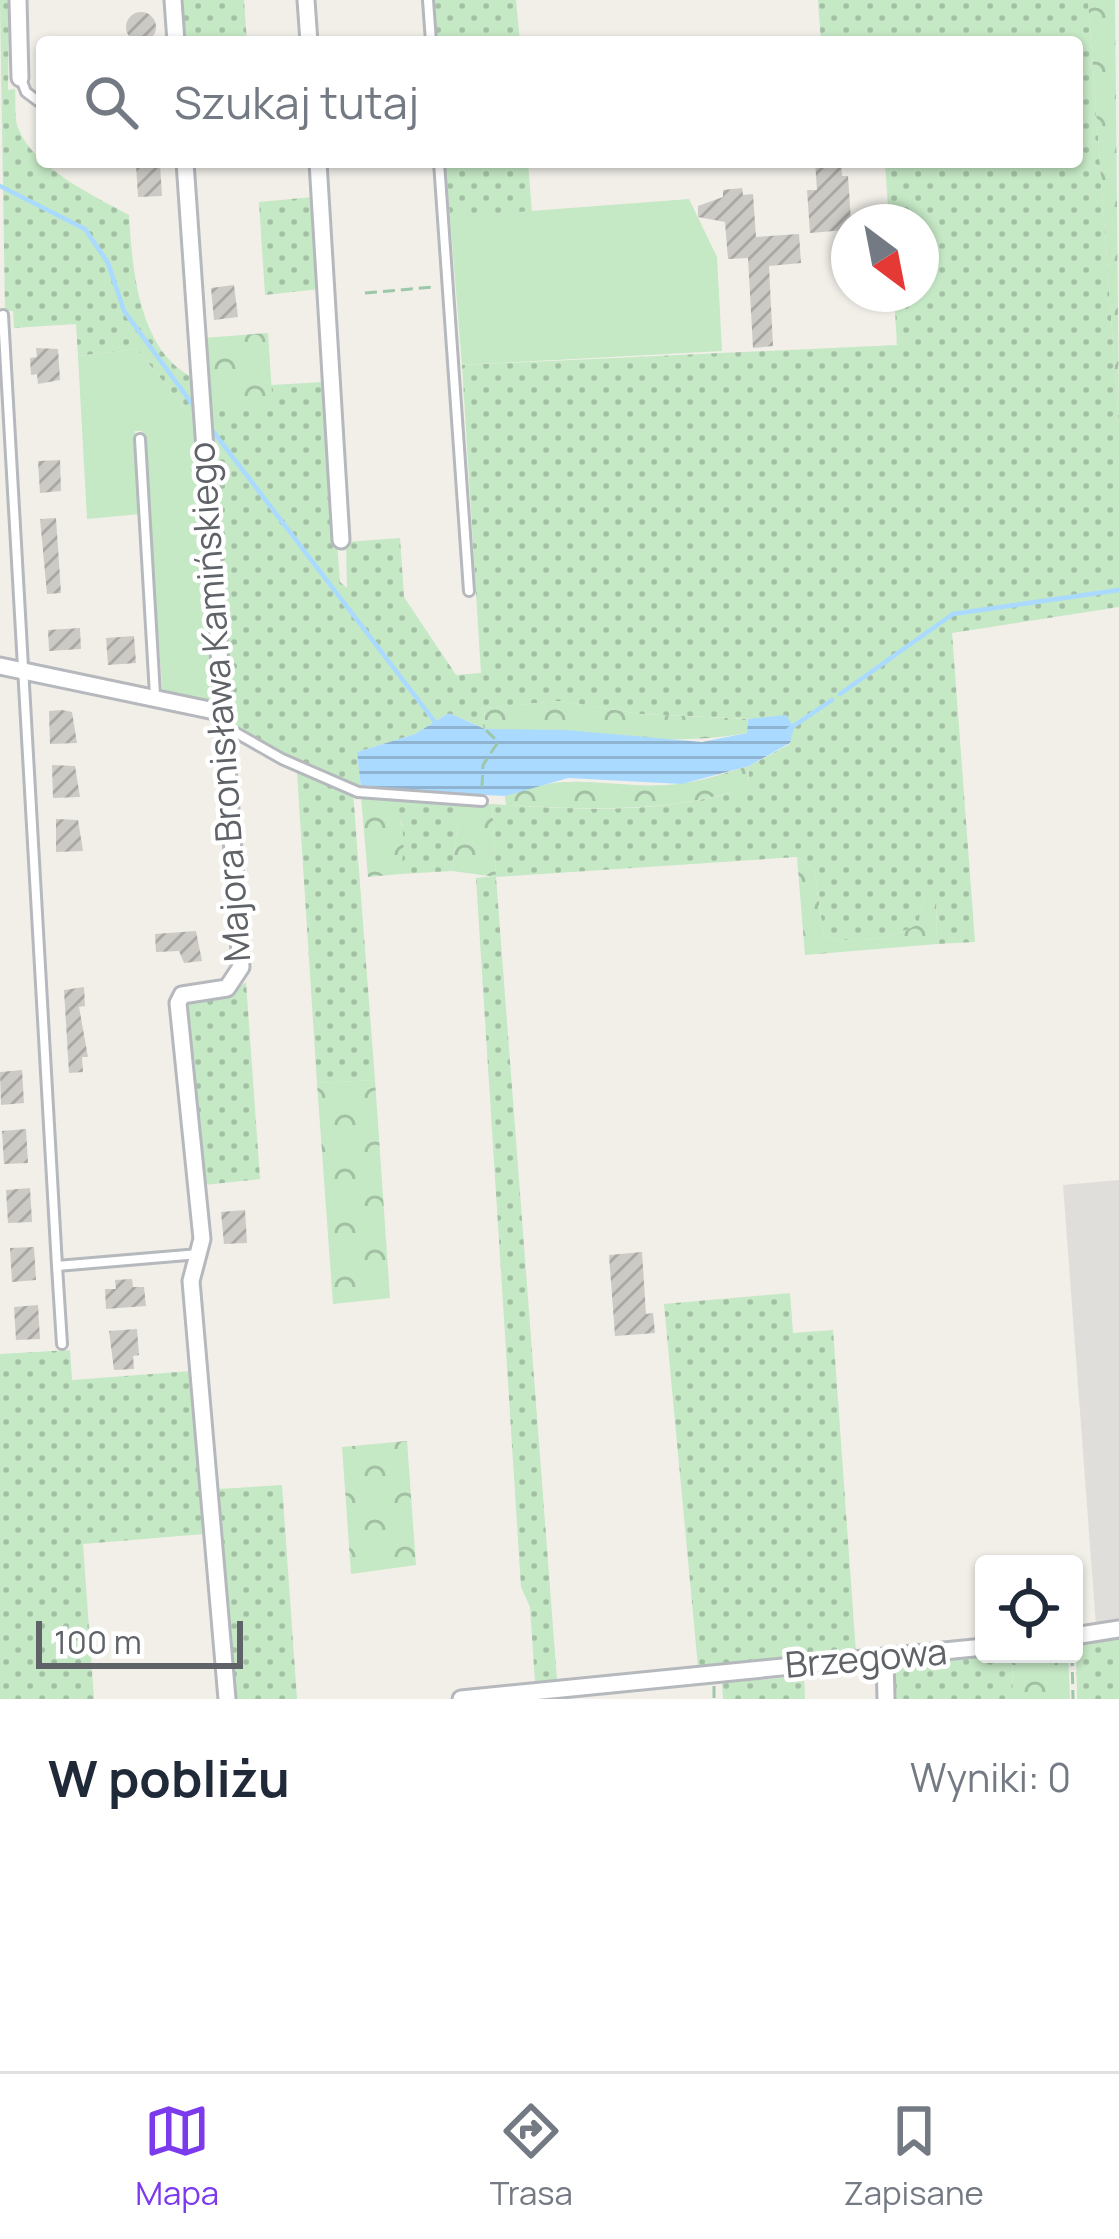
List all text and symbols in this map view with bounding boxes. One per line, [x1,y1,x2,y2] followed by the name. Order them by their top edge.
[36,36,1083,168] search box
[78,69,144,135] icon: search
[174,71,419,133] text: Szukaj tutaj
[831,204,939,312] north arrow
[176,440,261,964] street label: Majora Bronisława Kamińskiego
[975,1555,1083,1663] map controls
[975,1555,1083,1663] button: locate
[36,1615,243,1668] scale bar
[54,1619,142,1664] text: 100 m
[783,1626,949,1689] street label: Brzegowa
[48,1743,290,1812] text: W pobliżu
[910,1750,1071,1804] text: Wyniki: 0
[135,2098,219,2215] tab: Mapa
[490,2098,573,2215] tab: Trasa
[843,2098,984,2215] tab: Zapisane

